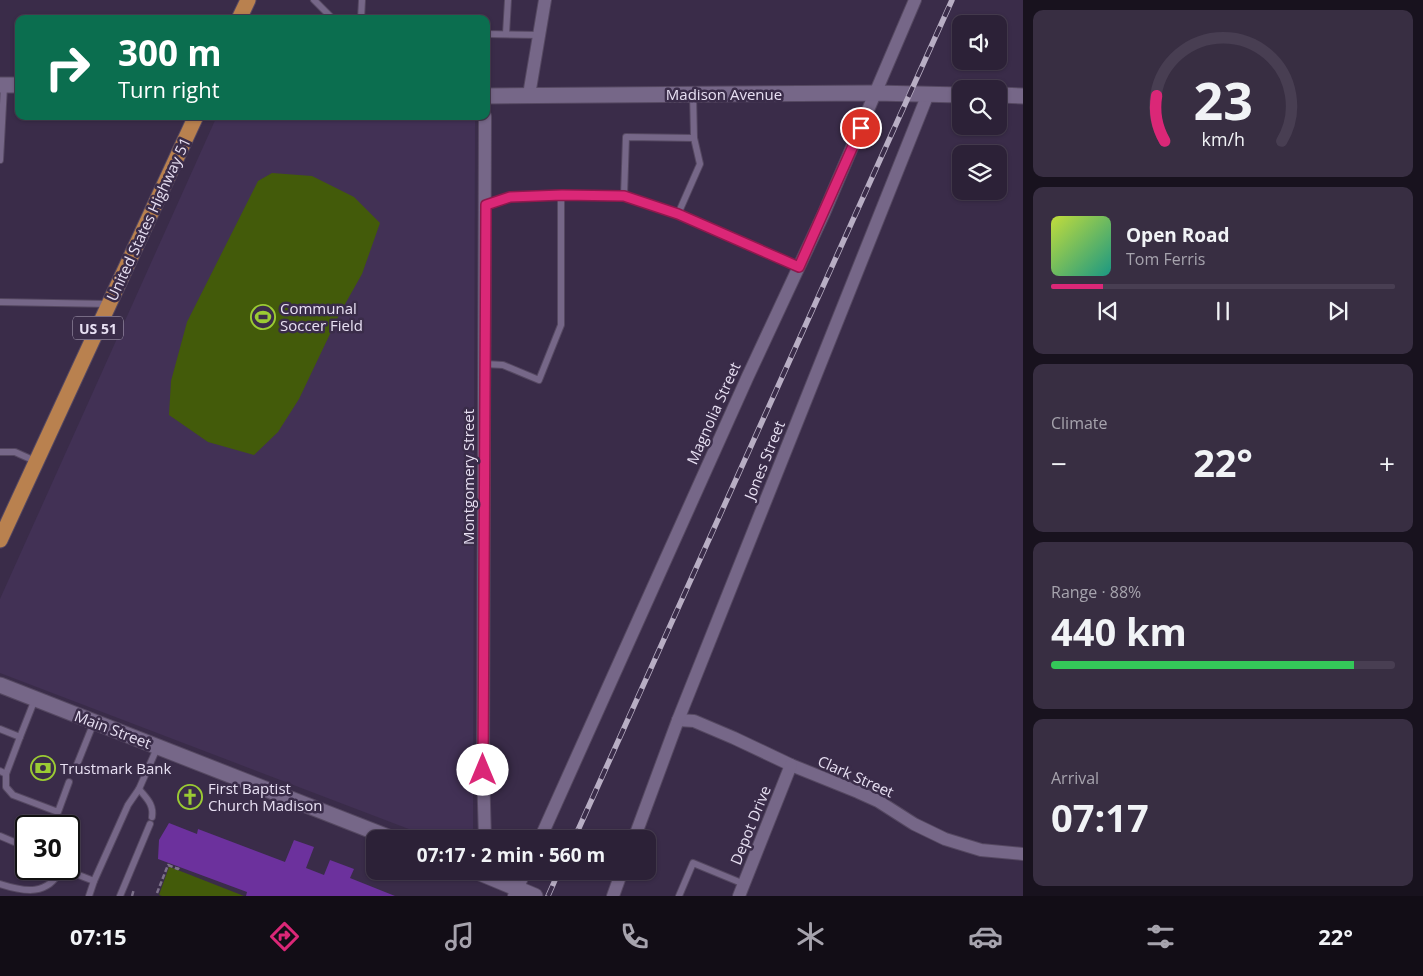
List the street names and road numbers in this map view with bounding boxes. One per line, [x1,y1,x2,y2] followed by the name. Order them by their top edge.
[666,84,782,104] street label: Madison Avenue
[101,134,195,304] street label: United States Highway 51
[73,316,123,339] road number: US 51
[682,359,744,467] street label: Magnolia Street
[458,409,478,545] street label: Montgomery Street
[738,417,789,504] street label: Jones Street
[72,705,154,753] street label: Main Street
[815,750,897,802] street label: Clark Street
[725,783,775,867] street label: Depot Drive

